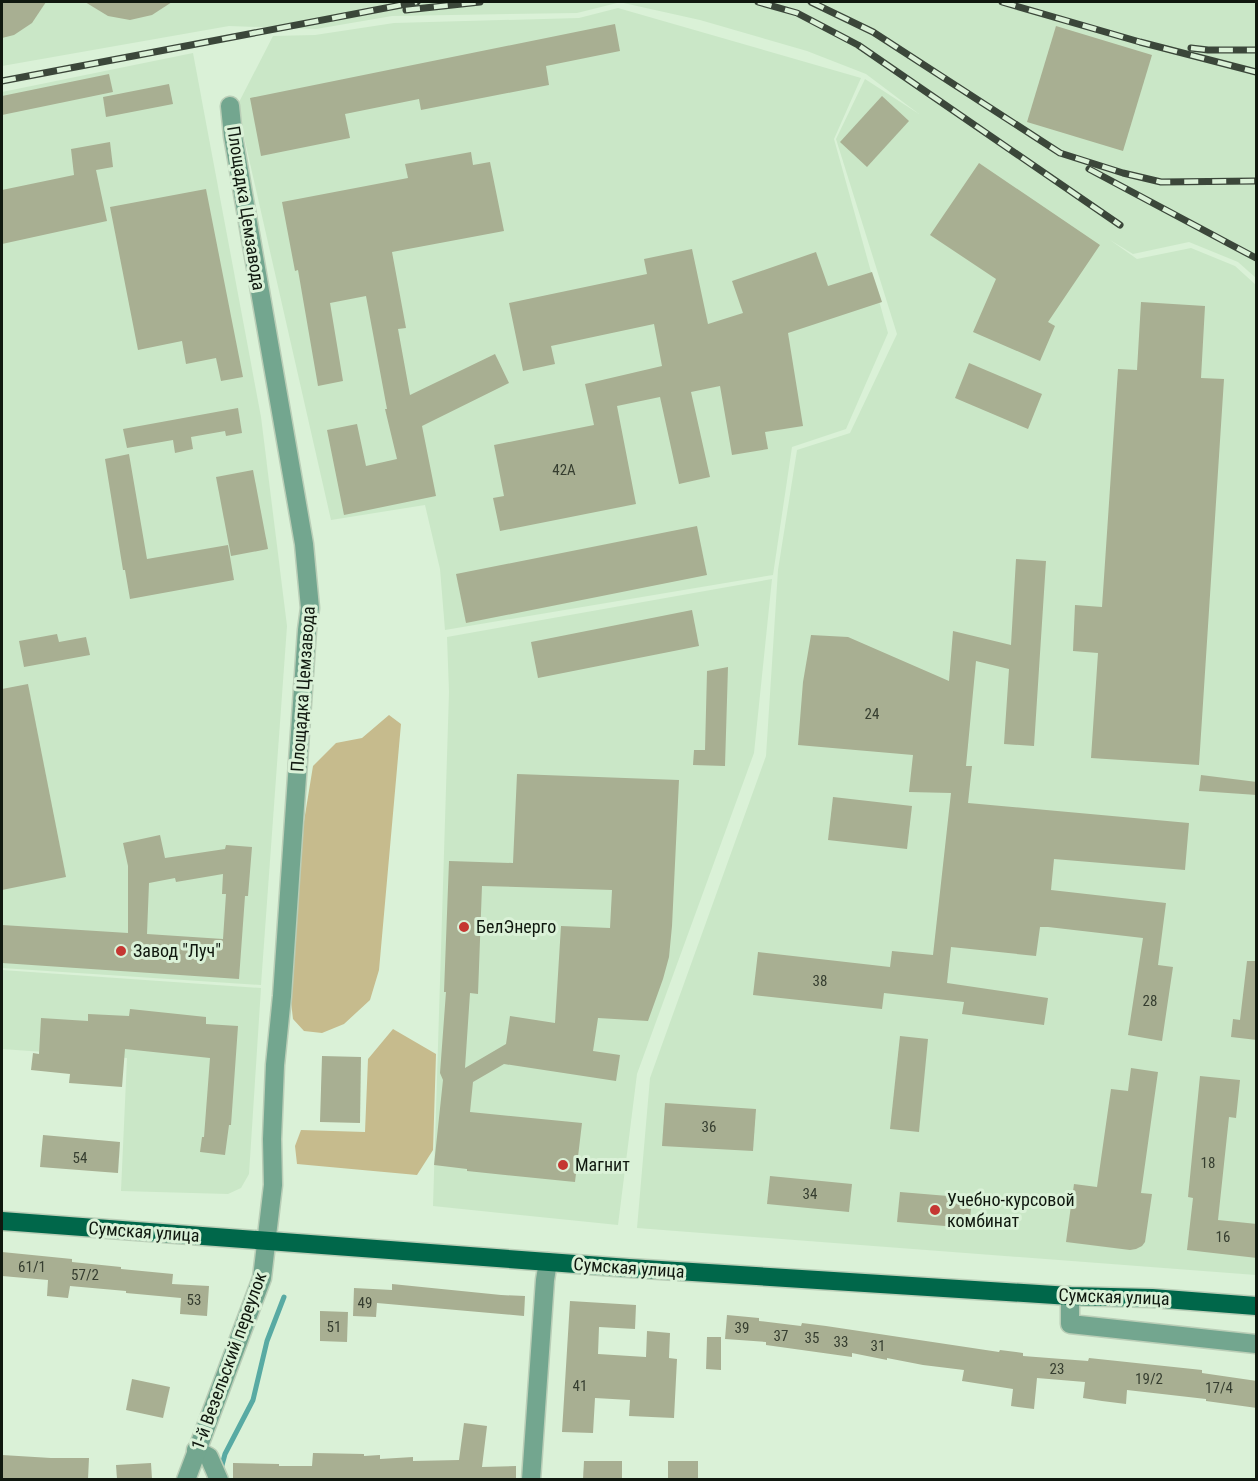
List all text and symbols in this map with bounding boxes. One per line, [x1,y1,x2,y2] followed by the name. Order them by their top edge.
[223,124,270,292] street label: Площадка Цемзавода
[552,461,576,479] house number: 42А
[286,605,319,773] street label: Площадка Цемзавода
[865,705,879,723] house number: 24
[476,916,556,937] place label: БелЭнерго
[457,920,471,934] marker: БелЭнерго
[133,940,221,961] place label: Завод "Луч"
[114,944,128,958] marker: Завод "Луч"
[813,972,827,990] house number: 38
[1143,992,1157,1010] house number: 28
[702,1118,716,1136] house number: 36
[73,1149,87,1167] house number: 54
[575,1154,630,1175] place label: Магнит
[1201,1154,1215,1172] house number: 18
[556,1158,570,1172] marker: Магнит
[803,1185,817,1203] house number: 34
[947,1189,1075,1231] place label: Учебно-курсовой комбинат
[928,1203,942,1217] marker: Учебно-курсовой комбинат
[88,1217,200,1246] street label: Сумская улица
[1216,1228,1230,1246] house number: 16
[573,1253,685,1282] street label: Сумская улица
[18,1258,46,1276] house number: 61/1
[71,1266,99,1284] house number: 57/2
[187,1269,271,1452] street label: 1-й Везельский переулок
[1058,1284,1170,1309] street label: Сумская улица
[187,1291,201,1309] house number: 53
[358,1294,372,1312] house number: 49
[327,1318,341,1336] house number: 51
[735,1319,749,1337] house number: 39
[774,1327,788,1345] house number: 37
[805,1329,819,1347] house number: 35
[834,1333,848,1351] house number: 33
[871,1337,885,1355] house number: 31
[1050,1360,1064,1378] house number: 23
[1135,1370,1163,1388] house number: 19/2
[573,1377,587,1395] house number: 41
[1205,1379,1233,1397] house number: 17/4

